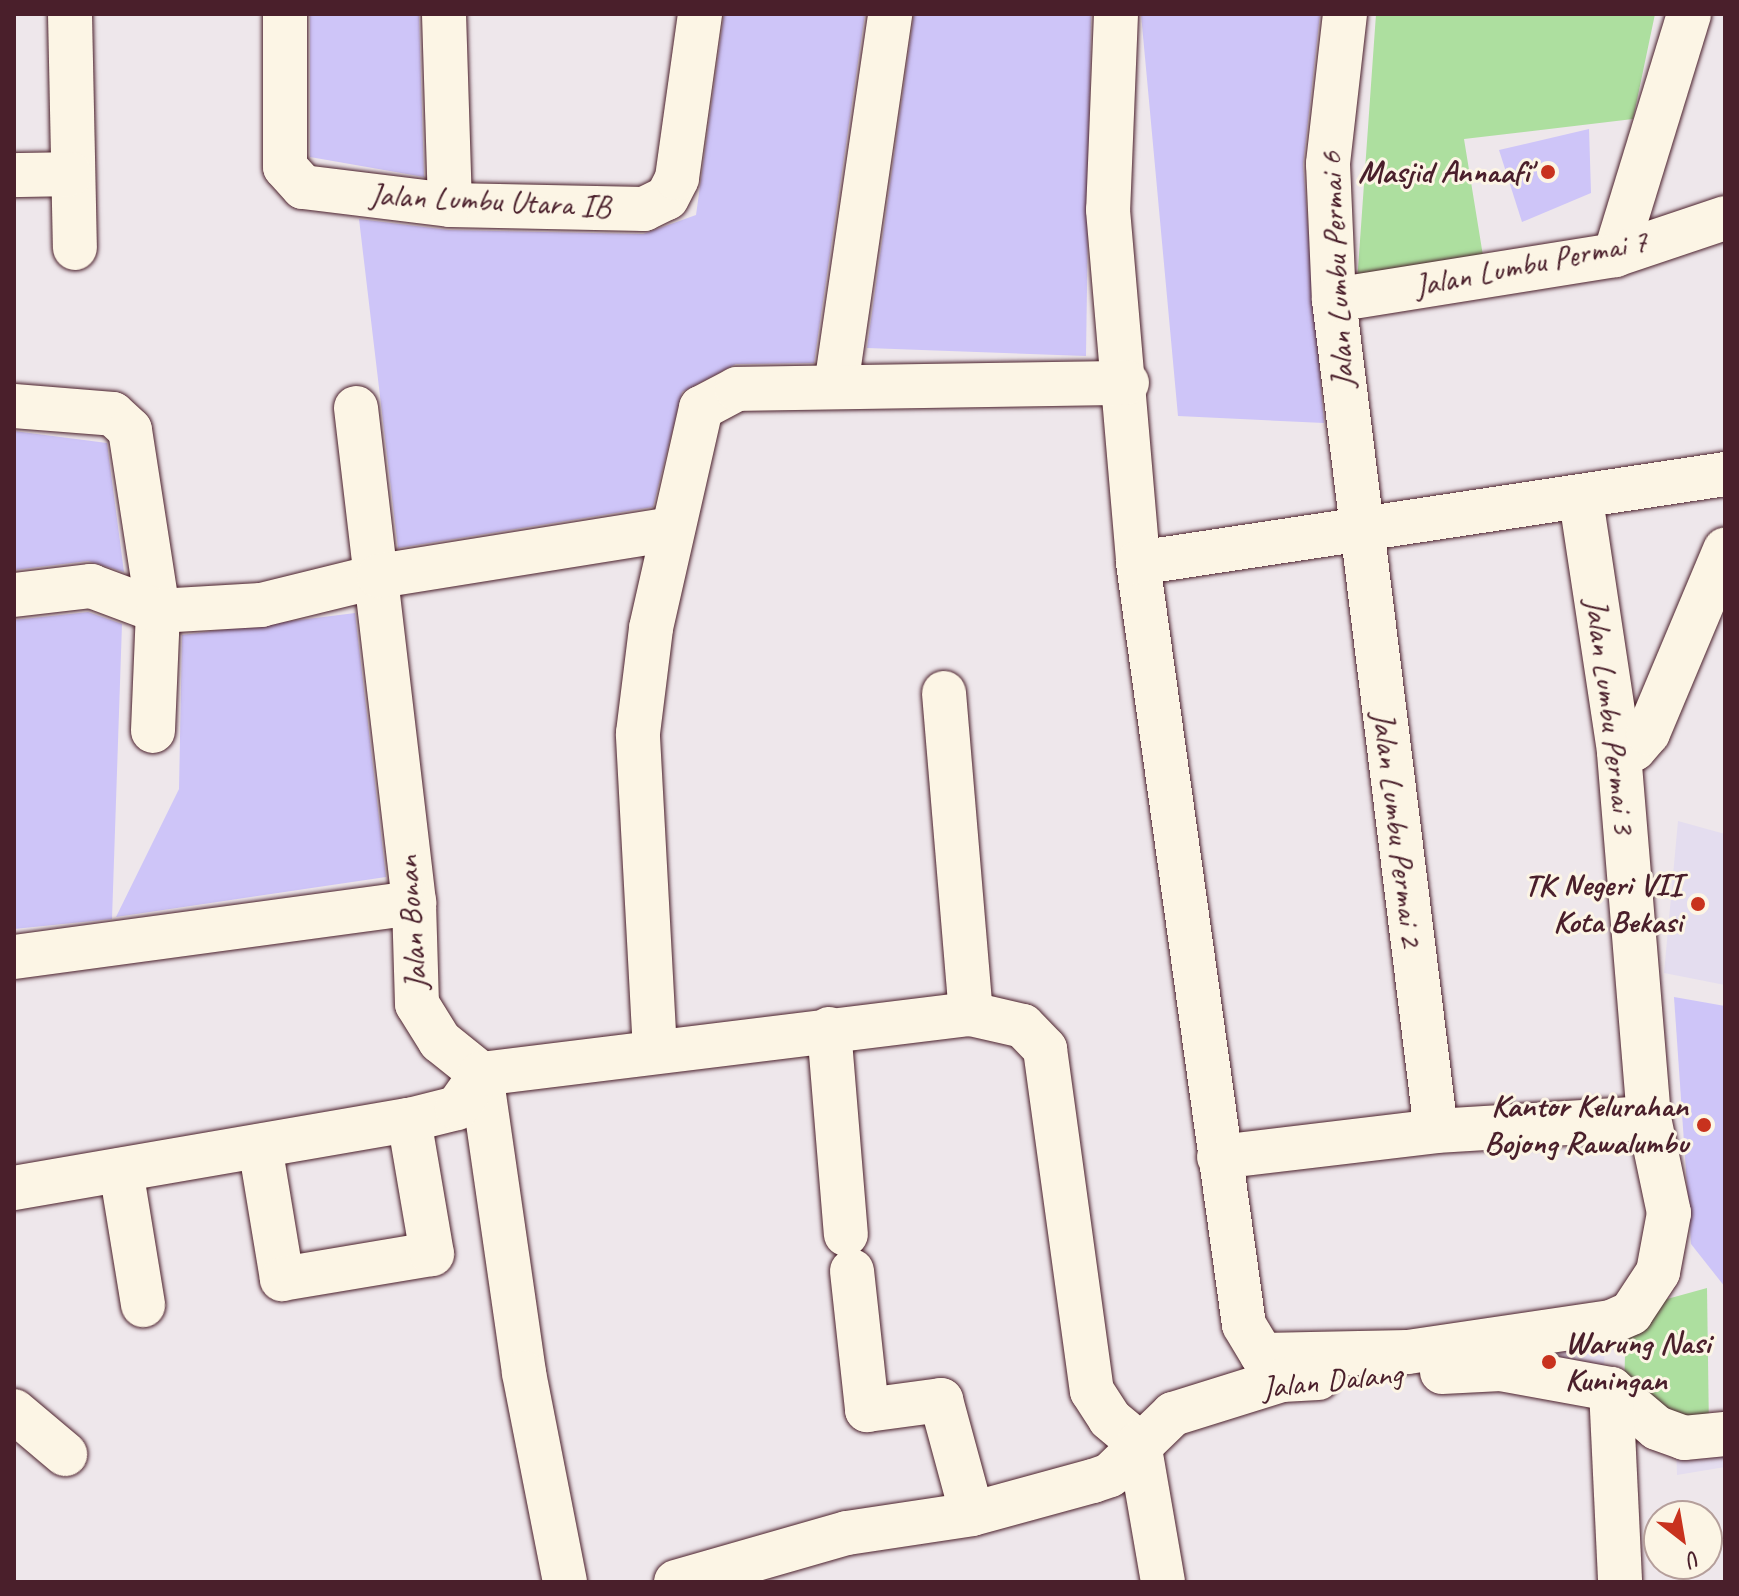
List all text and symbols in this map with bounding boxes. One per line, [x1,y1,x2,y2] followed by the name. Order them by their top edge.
[1312,151,1362,389] street label: Jalan Lumbu Permai 6
[1358,153,1532,191] place label: Masjid Annaafi'
[1539,163,1557,181] marker: Masjid Annaafi'
[368,175,612,227] street label: Jalan Lumbu Utara IB
[1411,223,1651,305] street label: Jalan Lumbu Permai 7
[1577,596,1643,836] street label: Jalan Lumbu Permai 3
[1364,709,1430,949] street label: Jalan Lumbu Permai 2
[388,855,436,991] street label: Jalan Bonan
[1522,867,1682,942] place label: TK Negeri VII Kota Bekasi
[1689,895,1707,913] marker: TK Negeri VII Kota Bekasi
[1485,1088,1688,1163] place label: Kantor Kelurahan Bojong Rawalumbu
[1695,1116,1713,1134] marker: Kantor Kelurahan Bojong Rawalumbu
[1565,1325,1711,1400] place label: Warung Nasi Kuningan
[1540,1353,1558,1371] marker: Warung Nasi Kuningan
[1260,1355,1404,1407] street label: Jalan Dalang
[1643,1500,1723,1580] north arrow
[1683,1544,1706,1574] text: U

